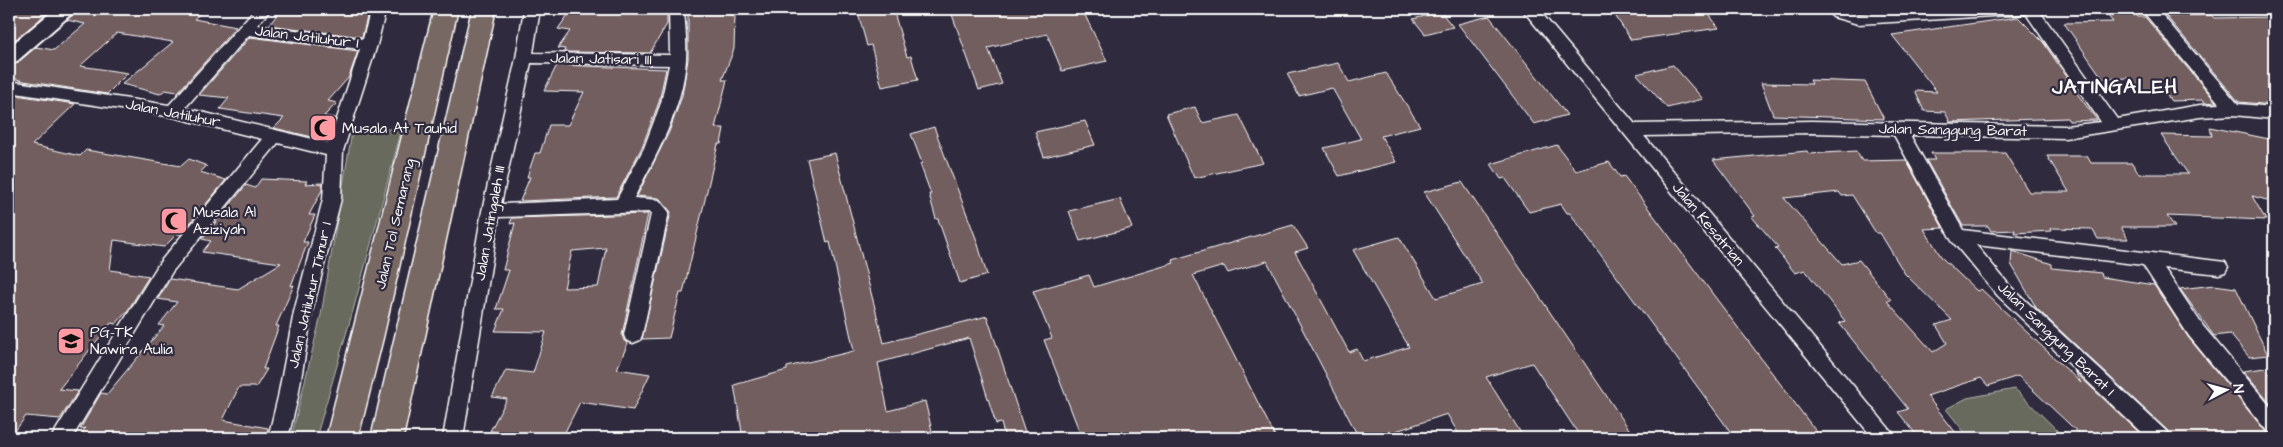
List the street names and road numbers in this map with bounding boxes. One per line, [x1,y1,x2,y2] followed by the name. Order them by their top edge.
[254,20,360,54] street label: Jalan Jatiluhur I
[550,48,652,70] street label: Jalan Jatisari III
[124,94,222,132] street label: Jalan Jatiluhur
[1879,118,2027,143] street label: Jalan Sanggung Barat
[370,156,421,292] street label: Jalan Tol Semarang
[470,164,511,282] street label: Jalan Jatingaleh III
[1667,178,1750,271] street label: Jalan Kesatrian
[283,220,337,370] street label: Jalan Jatiluhur Timur I
[1992,277,2120,402] street label: Jalan Sanggung Barat I

